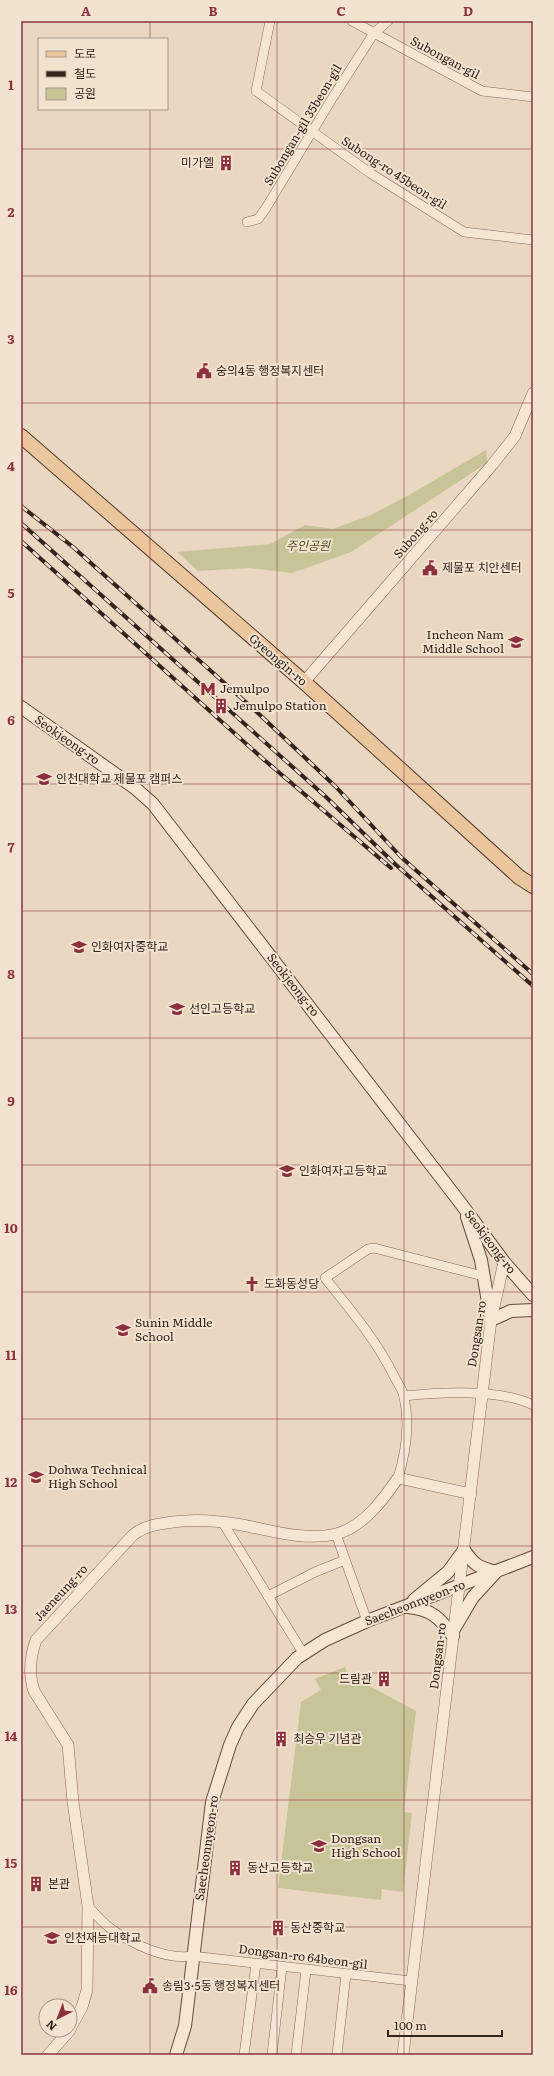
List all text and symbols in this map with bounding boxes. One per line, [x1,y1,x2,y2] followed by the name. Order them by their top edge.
[81,1,91,20] text: A
[209,1,218,20] text: B
[336,1,346,20] text: C
[463,1,473,20] text: D
[408,31,483,83] street label: Subongan-gil
[38,38,168,110] legend
[74,44,96,62] text: 도로
[259,60,346,189] street label: Subongan-gil 35beon-gil
[74,64,96,82] text: 철도
[8,75,14,94] text: 1
[74,84,96,102] text: 공원
[338,131,451,213] street label: Subong-ro 45beon-gil
[181,153,214,171] place label: 미가엘
[217,154,235,172] building icon: 미가엘
[8,202,15,221] text: 2
[7,329,15,348] text: 3
[216,361,324,379] place label: 숭의4동 행정복지센터
[195,362,213,380] public building icon: 숭의4동 행정복지센터
[7,456,15,475] text: 4
[389,505,442,562] street label: Subong-ro
[286,536,331,554] park label: 주인공원
[442,558,522,576] place label: 제물포 치안센터
[421,559,439,577] public building icon: 제물포 치안센터
[7,583,15,602] text: 5
[422,625,504,657] place label: Incheon Nam Middle School
[246,629,312,690] street label: Gyeongin-ro
[507,633,525,651] school or university icon: Incheon Nam Middle School
[220,679,270,697] place label: Jemulpo
[199,680,217,698] metro station icon: Jemulpo
[233,696,327,714] place label: Jemulpo Station
[212,697,230,715] building icon: Jemulpo Station
[7,710,15,729] text: 6
[31,710,104,768] street label: Seokjeong-ro
[56,769,182,787] place label: 인천대학교 제물포 캠퍼스
[35,770,53,788] school or university icon: 인천대학교 제물포 캠퍼스
[7,837,15,856] text: 7
[91,937,168,955] place label: 인화여자중학교
[70,938,88,956] school or university icon: 인화여자중학교
[263,949,324,1020] street label: Seokjeong-ro
[7,964,15,983] text: 8
[189,999,255,1017] place label: 선인고등학교
[168,1000,186,1018] school or university icon: 선인고등학교
[7,1091,15,1110] text: 9
[299,1161,387,1179] place label: 인화여자고등학교
[278,1162,296,1180] school or university icon: 인화여자고등학교
[461,1206,521,1277] street label: Seokjeong-ro
[4,1218,18,1237] text: 10
[264,1274,319,1292] place label: 도화동성당
[243,1275,261,1293] church icon: 도화동성당
[462,1299,490,1368] street label: Dongsan-ro
[135,1313,213,1345] place label: Sunin Middle School
[114,1321,132,1339] school or university icon: Sunin Middle School
[6,1345,17,1364] text: 11
[48,1460,147,1492] place label: Dohwa Technical High School
[27,1468,45,1486] school or university icon: Dohwa Technical High School
[5,1472,17,1491] text: 12
[29,1560,91,1625] street label: Jaeneung-ro
[362,1575,467,1630] street label: Saecheonnyeon-ro
[5,1599,17,1618] text: 13
[424,1621,450,1690] street label: Dongsan-ro
[339,1669,372,1687] place label: 드림관
[375,1670,393,1688] building icon: 드림관
[5,1726,18,1745] text: 14
[293,1729,362,1747] place label: 최승우 기념관
[272,1730,290,1748] building icon: 최승우 기념관
[190,1794,222,1902] street label: Saecheonnyeon-ro
[331,1829,401,1861] place label: Dongsan High School
[310,1837,328,1855] school or university icon: Dongsan High School
[5,1853,17,1872] text: 15
[247,1858,313,1876] place label: 동산고등학교
[226,1859,244,1877] building icon: 동산고등학교
[48,1874,70,1892] place label: 본관
[27,1875,45,1893] building icon: 본관
[290,1918,345,1936] place label: 동산중학교
[269,1919,287,1937] building icon: 동산중학교
[64,1928,141,1946] place label: 인천재능대학교
[43,1929,61,1947] school or university icon: 인천재능대학교
[238,1939,369,1973] street label: Dongsan-ro 64beon-gil
[162,1976,280,1994] place label: 송림3·5동 행정복지센터
[141,1977,159,1995] public building icon: 송림3·5동 행정복지센터
[5,1980,18,1999] text: 16
[38,1998,78,2038] north arrow
[388,2012,502,2038] scale bar
[394,2016,427,2034] text: 100 m
[42,2017,59,2035] text: N

